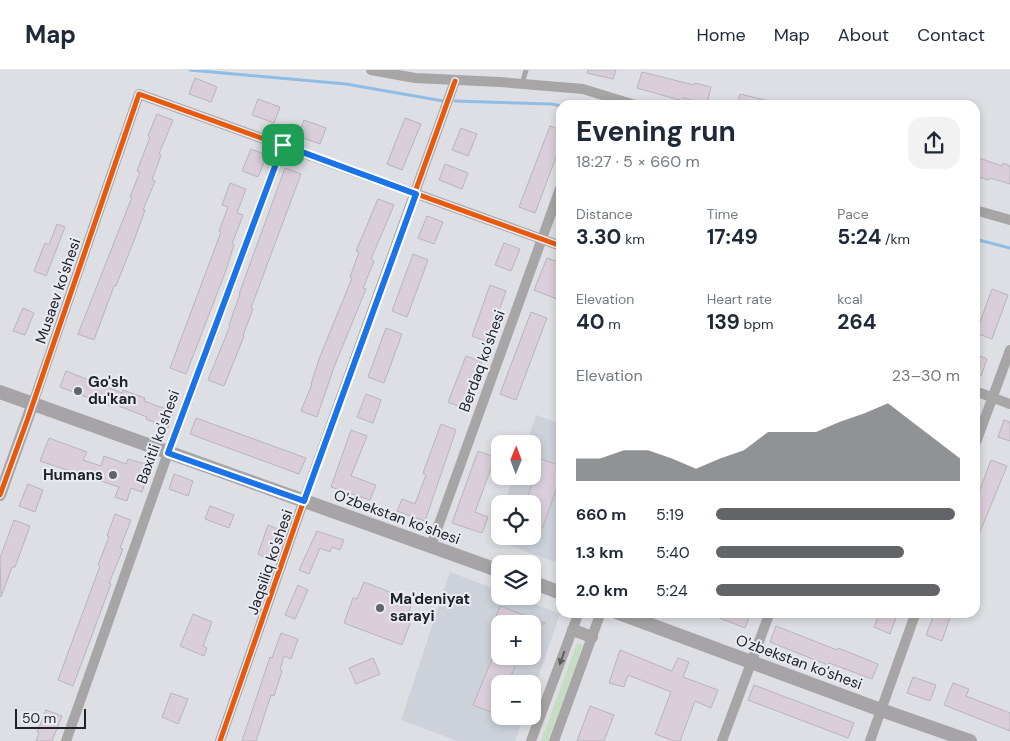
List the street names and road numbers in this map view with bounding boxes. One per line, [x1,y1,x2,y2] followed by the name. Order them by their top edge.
[31,236,85,346] street label: Musaev ko'shesi
[454,307,510,415] street label: Berdaq ko'shesi
[132,387,184,487] street label: Baxitli ko'shesi
[331,485,463,549] street label: O'zbekstan ko'shesi
[243,507,297,617] street label: Jaqsiliq ko'shesi
[733,630,865,694] street label: O'zbekstan ko'shesi

